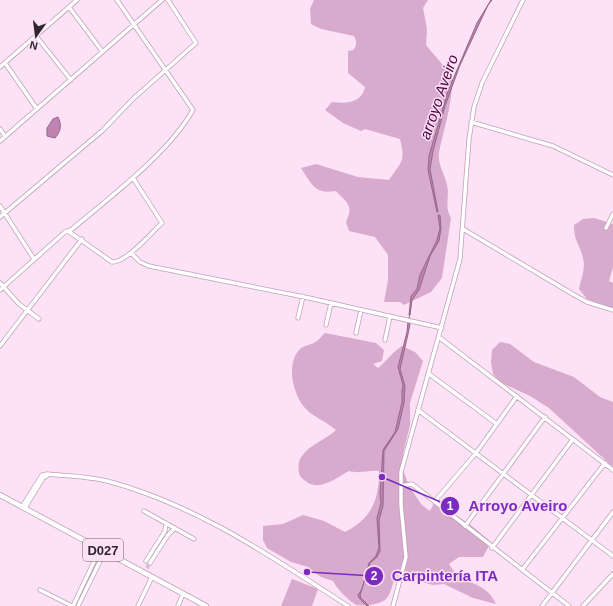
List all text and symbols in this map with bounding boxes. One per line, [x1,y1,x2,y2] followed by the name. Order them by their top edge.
[16,16,56,56] north arrow
[28,39,39,52] text: N
[416,52,461,141] water label: arroyo Aveiro
[440,492,576,519] callout: Arroyo Aveiro
[469,497,567,514] text: Arroyo Aveiro
[447,499,454,513] text: 1
[83,539,123,561] road number: D027
[364,562,507,589] callout: Carpintería ITA
[392,567,498,584] text: Carpintería ITA
[371,569,378,583] text: 2

